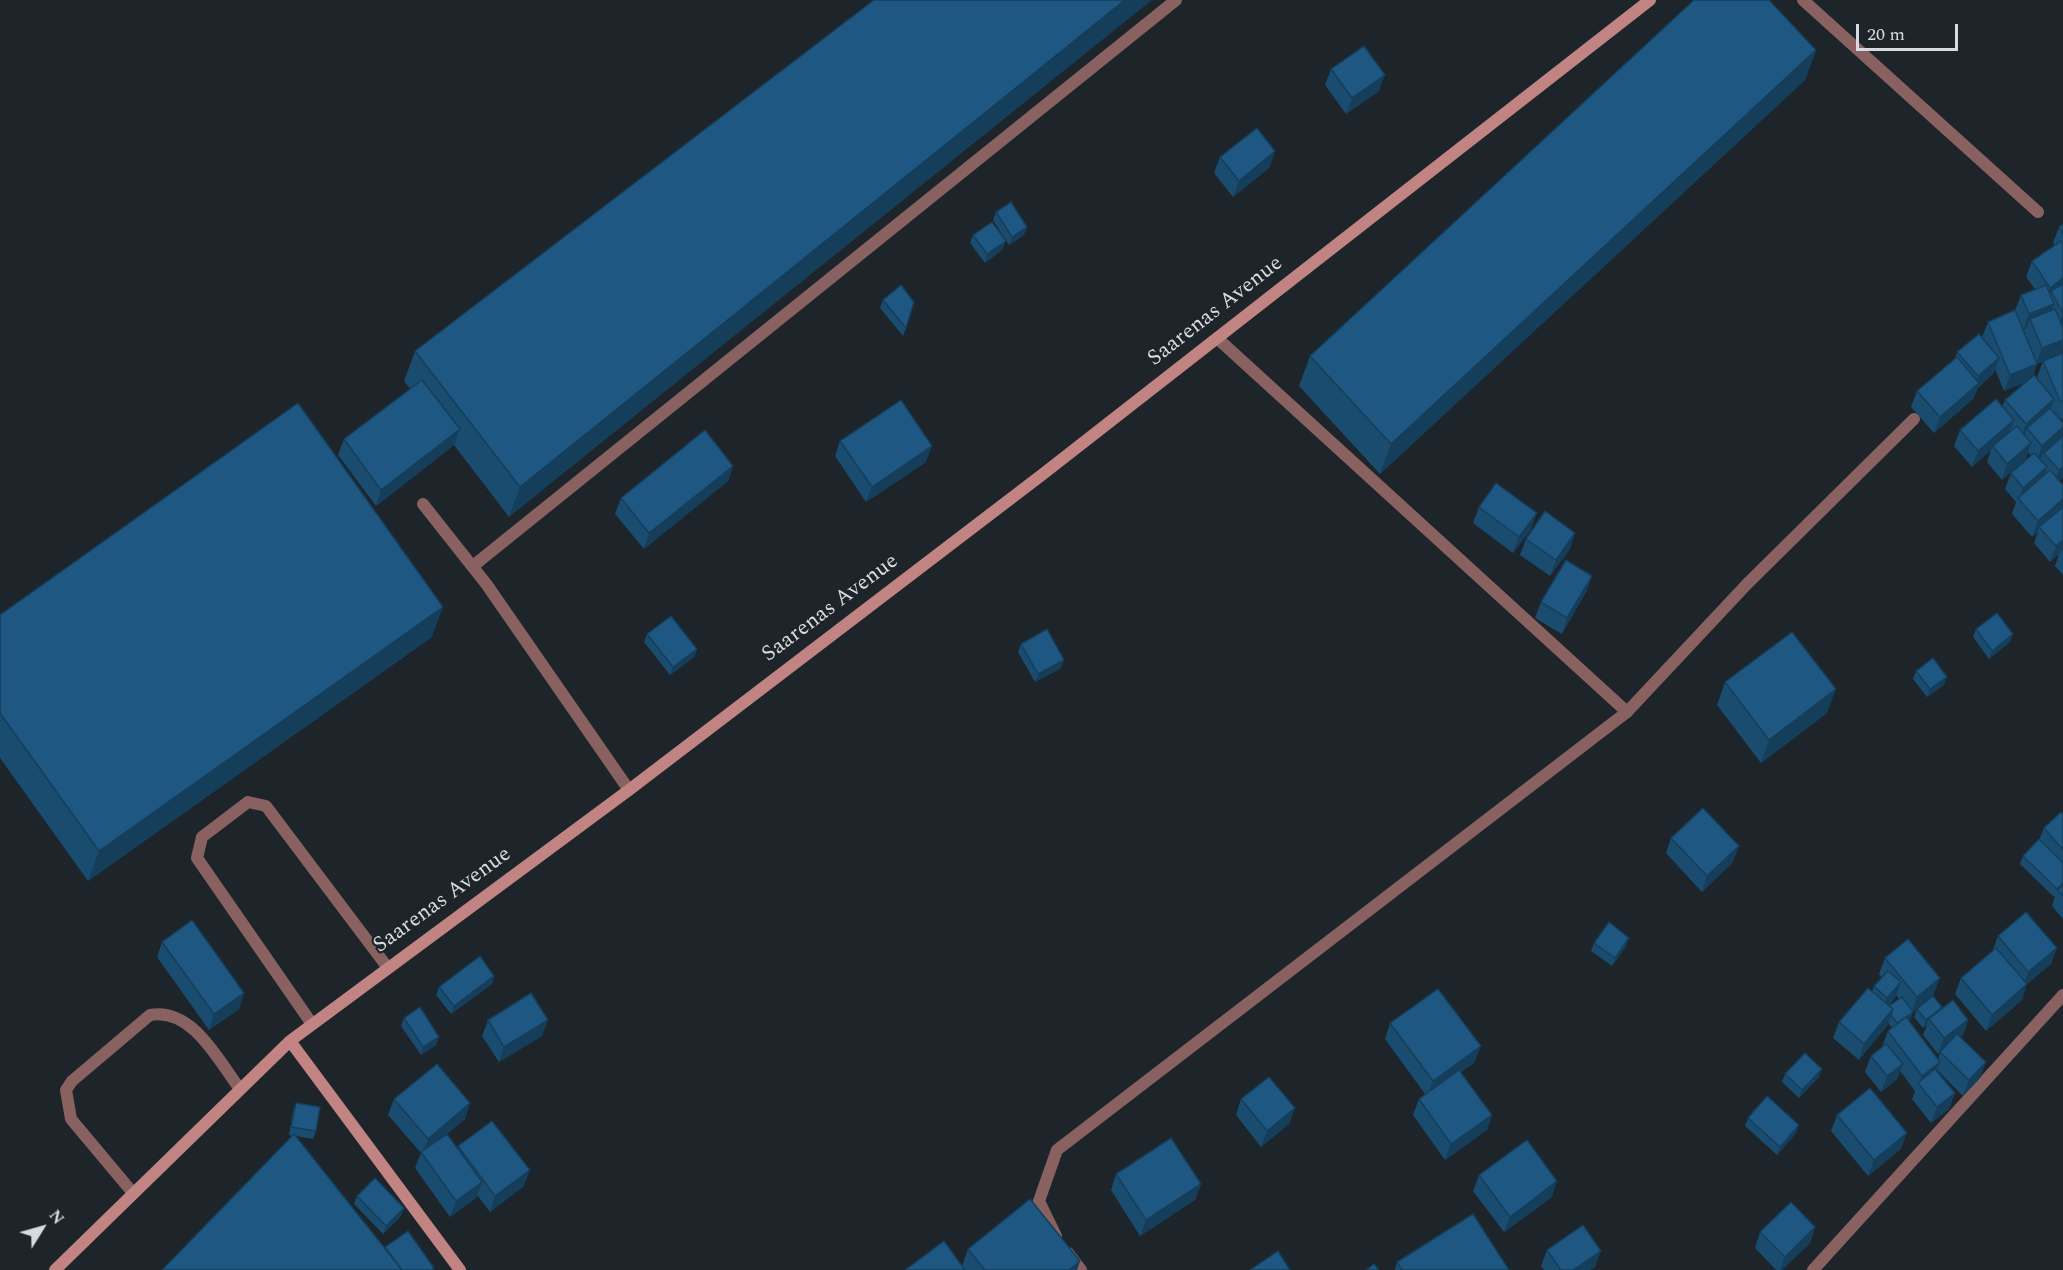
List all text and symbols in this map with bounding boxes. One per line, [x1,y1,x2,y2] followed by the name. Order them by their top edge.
[1859,12,1961,50] scale bar
[1867,21,1905,48] text: 20 m
[1143,251,1289,373] street label: Saarenas Avenue
[758,549,904,669] street label: Saarenas Avenue
[369,842,517,960] street label: Saarenas Avenue
[12,1198,72,1258] north arrow
[43,1205,70,1230] text: N

